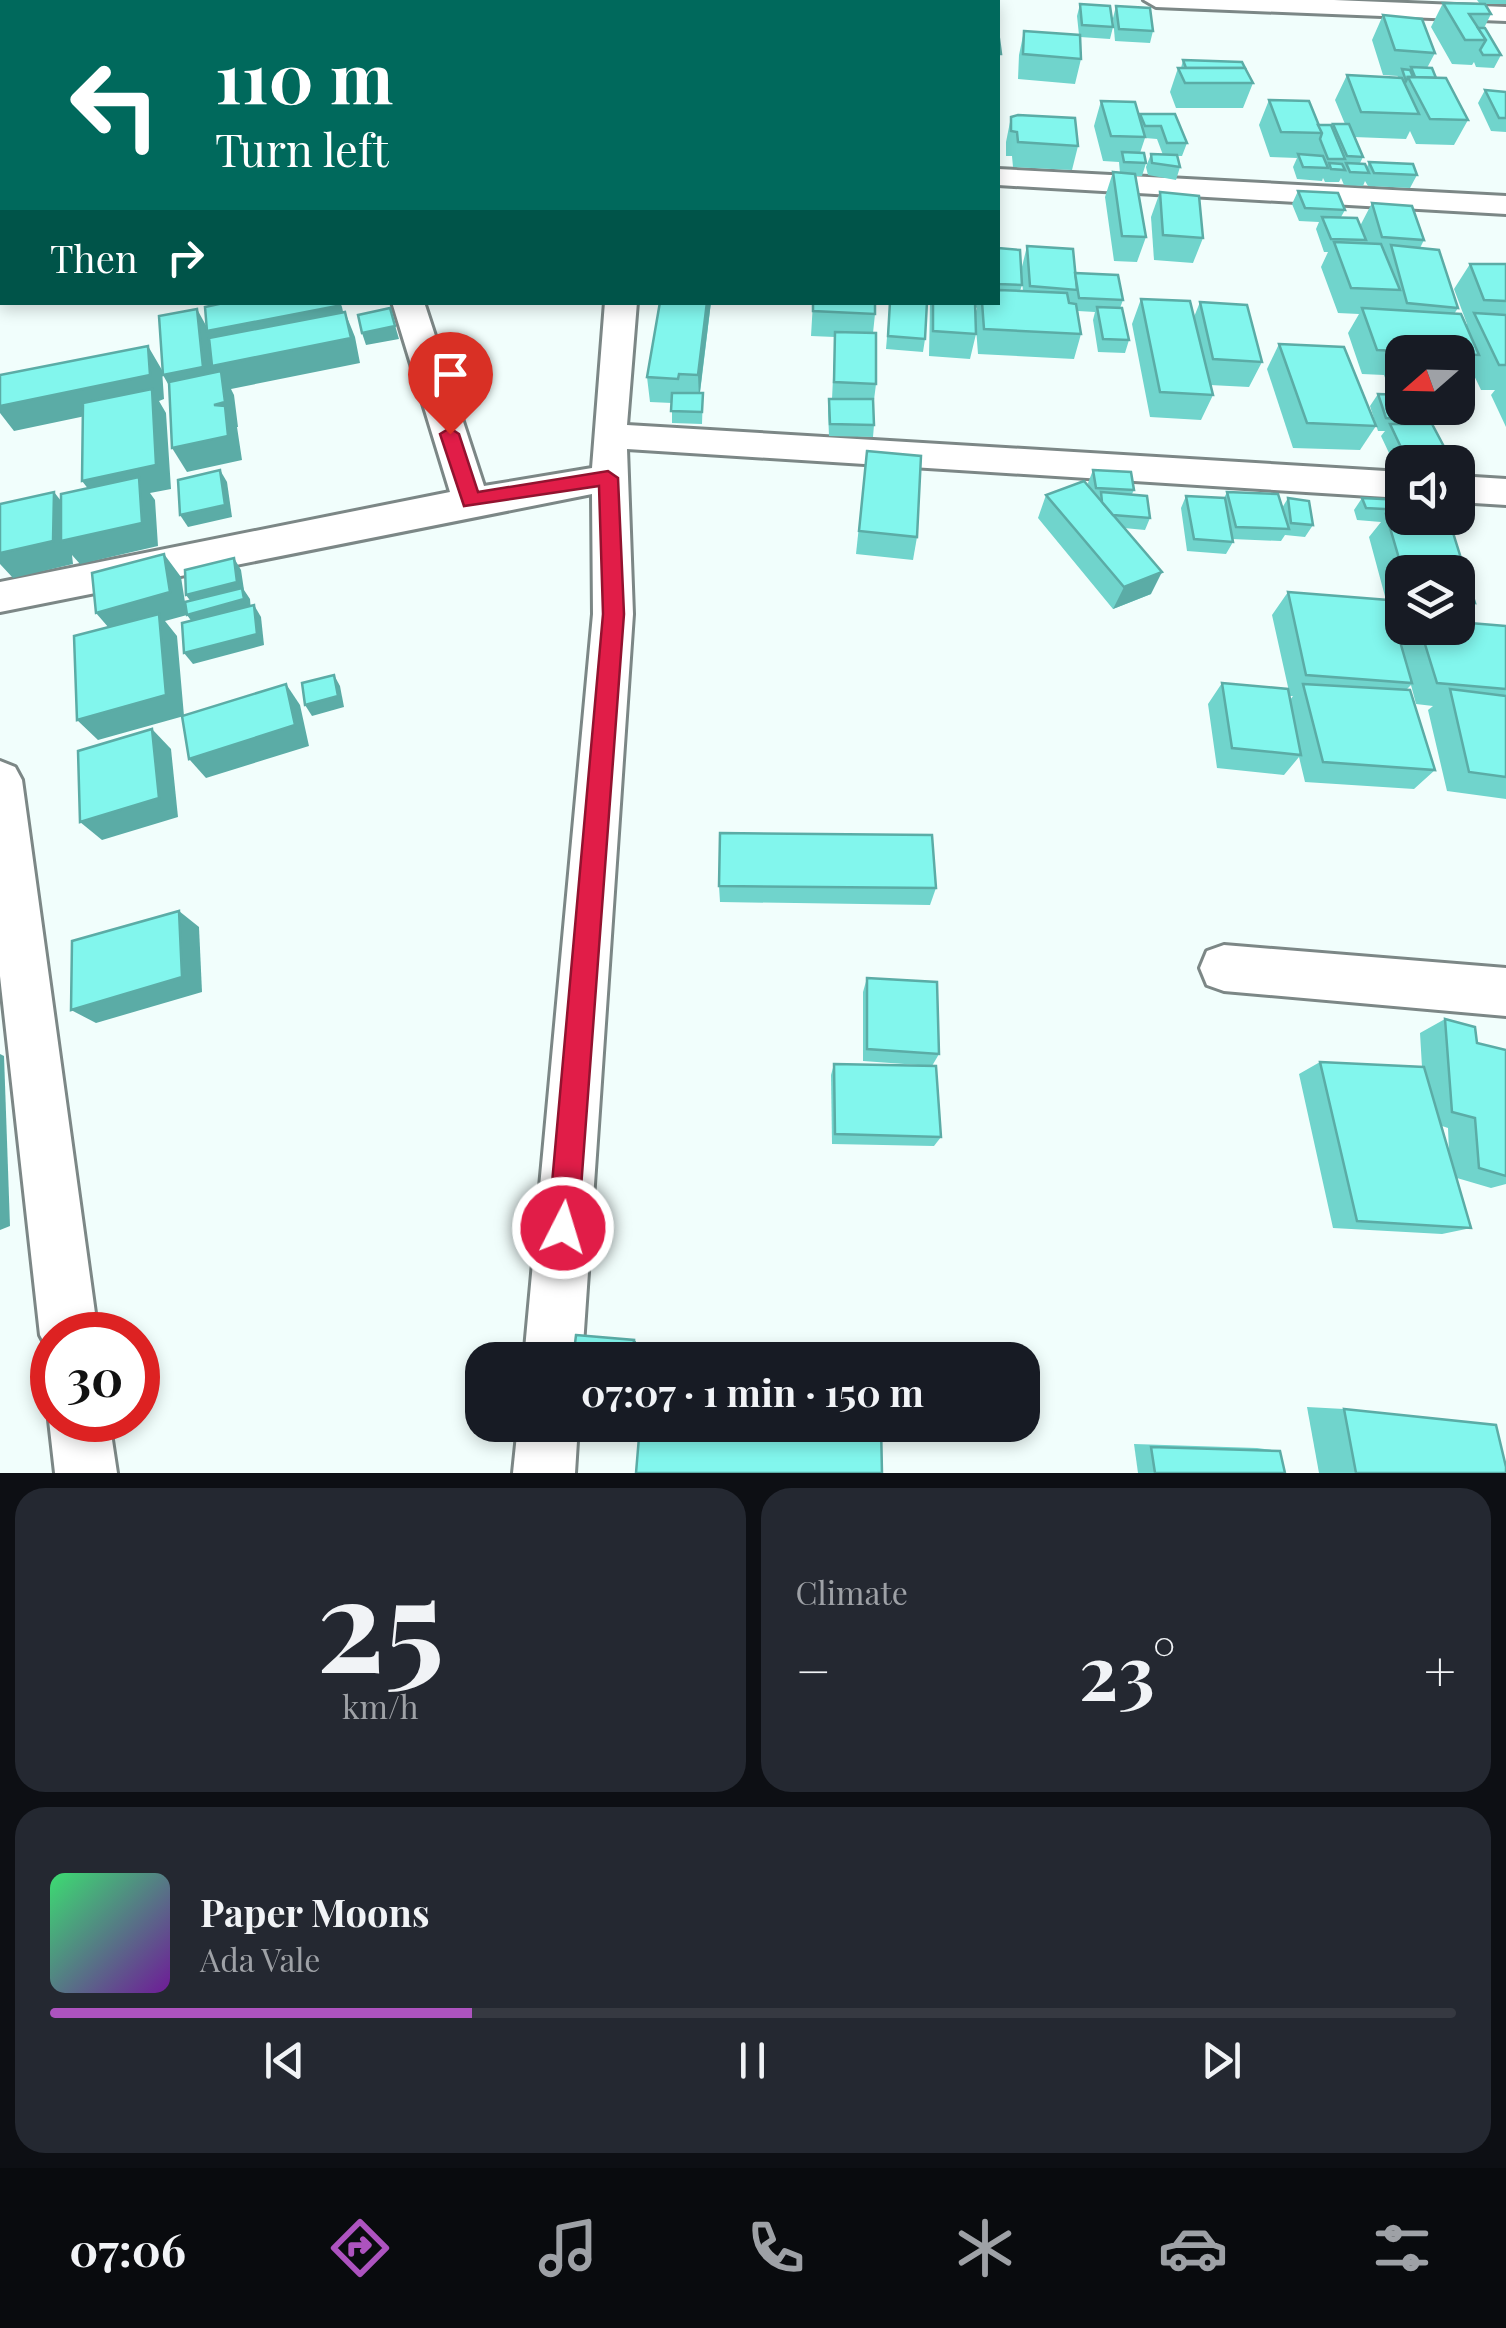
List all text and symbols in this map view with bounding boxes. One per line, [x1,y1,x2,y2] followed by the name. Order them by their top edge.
[215,28,393,122] text: 110 m
[50,40,180,170] icon: left
[215,118,389,178] text: Turn left
[158,230,213,285] icon: right
[50,232,138,283] text: Then
[408,332,493,435] pin
[1385,335,1475,425] north arrow
[1385,335,1475,645] map controls
[423,347,478,402] icon: arrive
[1385,445,1475,535] button: sound
[1385,555,1475,645] button: layers
[511,1176,615,1280] position arrow
[30,1312,160,1442] speed limit sign: 30
[581,1366,924,1417] text: 07:07 · 1 min · 150 m
[316,1532,444,1706] text: 25
[796,1570,908,1613] text: Climate
[1079,1619,1176,1719] text: 23°
[796,1632,831,1706] text: −
[1424,1632,1456,1706] text: +
[342,1684,419,1727] text: km/h
[200,1886,429,1937] text: Paper Moons
[200,1937,320,1980] text: Ada Vale
[257,2033,312,2088] icon: previous
[725,2033,780,2088] icon: pause
[1194,2033,1249,2088] icon: next
[325,2213,395,2283] icon: directions
[533,2213,603,2283] icon: music
[741,2213,811,2283] icon: phone
[950,2213,1020,2283] icon: climate
[1158,2213,1228,2283] icon: car
[1367,2213,1437,2283] icon: filters
[69,2218,186,2278] text: 07:06

